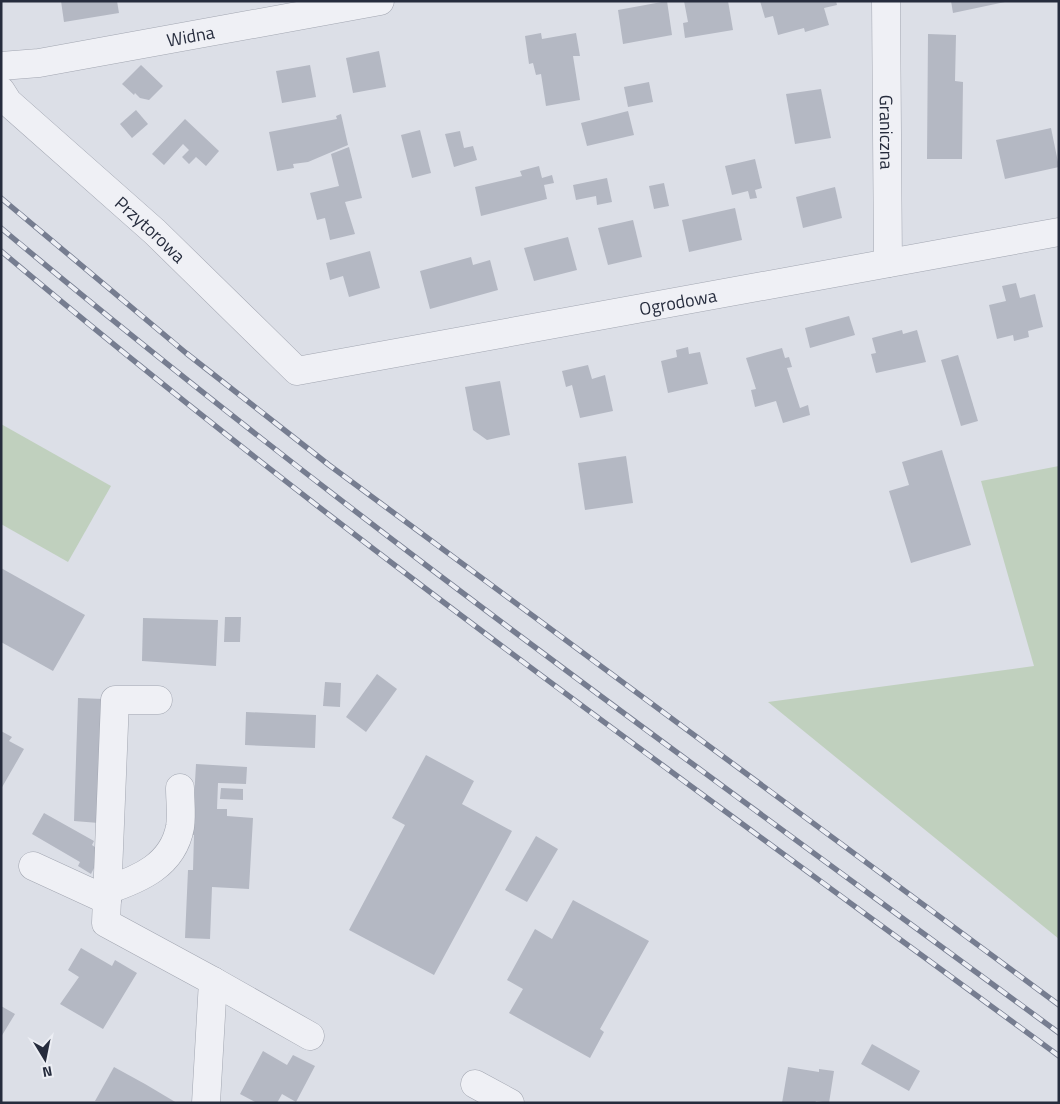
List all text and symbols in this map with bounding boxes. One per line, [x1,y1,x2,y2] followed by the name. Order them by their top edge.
[164,18,216,53] street label: Widna
[873,95,901,169] street label: Graniczna
[109,189,192,269] street label: Przytorowa
[637,281,719,322] street label: Ogrodowa
[20,1034,70,1084] north arrow
[41,1061,54,1083] text: N

